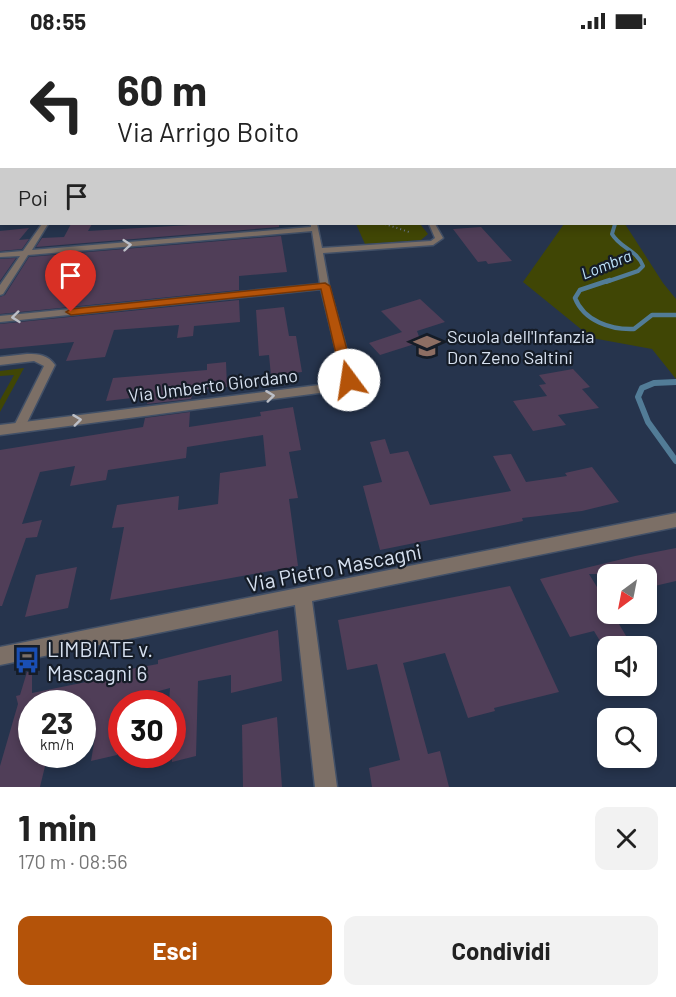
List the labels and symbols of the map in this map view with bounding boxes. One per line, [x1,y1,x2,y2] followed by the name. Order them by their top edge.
[122,239,132,252] one-way arrow
[578,245,634,283] water label: Lombra
[45,250,96,312] pin
[12,310,21,323] one-way arrow
[447,325,595,368] place label: Scuola dell'Infanzia Don Zeno Saltini
[412,331,442,361] school or university icon: Scuola dell'Infanzia Don Zeno Saltini
[317,348,381,412] position arrow
[127,364,299,406] street label: Via Umberto Giordano
[266,390,275,402] one-way arrow
[72,415,82,427] one-way arrow
[244,538,424,596] street label: Via Pietro Mascagni
[597,564,657,624] north arrow
[47,636,153,685] place label: LIMBIATE v. Mascagni 6
[12,645,42,675] bus stop icon: LIMBIATE v. Mascagni 6
[108,690,186,768] speed limit sign: 30

